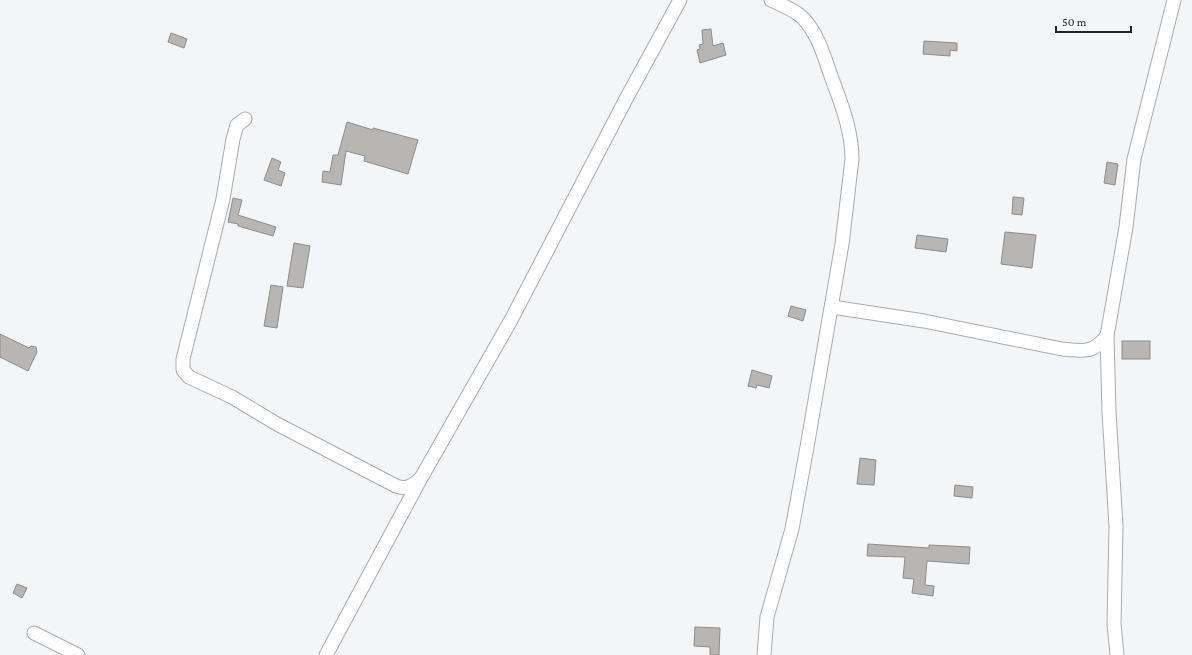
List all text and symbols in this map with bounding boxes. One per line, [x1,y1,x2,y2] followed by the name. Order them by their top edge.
[1056,8,1131,34] scale bar
[1062,15,1087,29] text: 50 m

